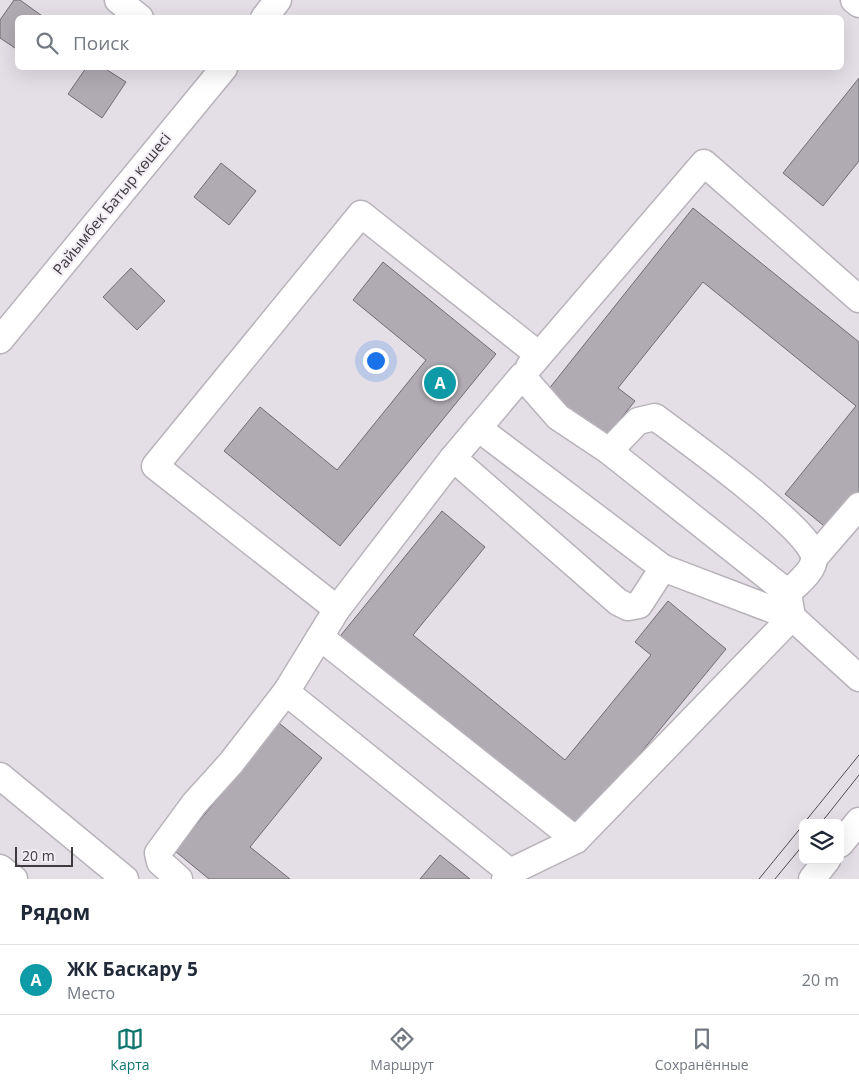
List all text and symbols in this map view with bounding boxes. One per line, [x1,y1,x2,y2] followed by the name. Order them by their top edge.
[15,15,844,70] search box
[33,29,61,57] icon: search
[73,30,129,56] text: Поиск
[48,128,175,278] street label: Райымбек Батыр көшесі
[363,348,389,374] your location
[424,364,456,402] pin: A
[799,819,844,864] map controls
[799,819,844,864] button: layers
[15,844,72,867] scale bar
[22,846,55,865] text: 20 m
[20,898,90,926] text: Рядом
[67,956,198,982] text: ЖК Баскару 5
[30,969,42,991] text: A
[802,969,839,991] text: 20 m
[67,982,115,1004] text: Место
[110,1025,150,1074] tab: Карта
[370,1025,434,1074] tab: Маршрут
[655,1025,749,1074] tab: Сохранённые

